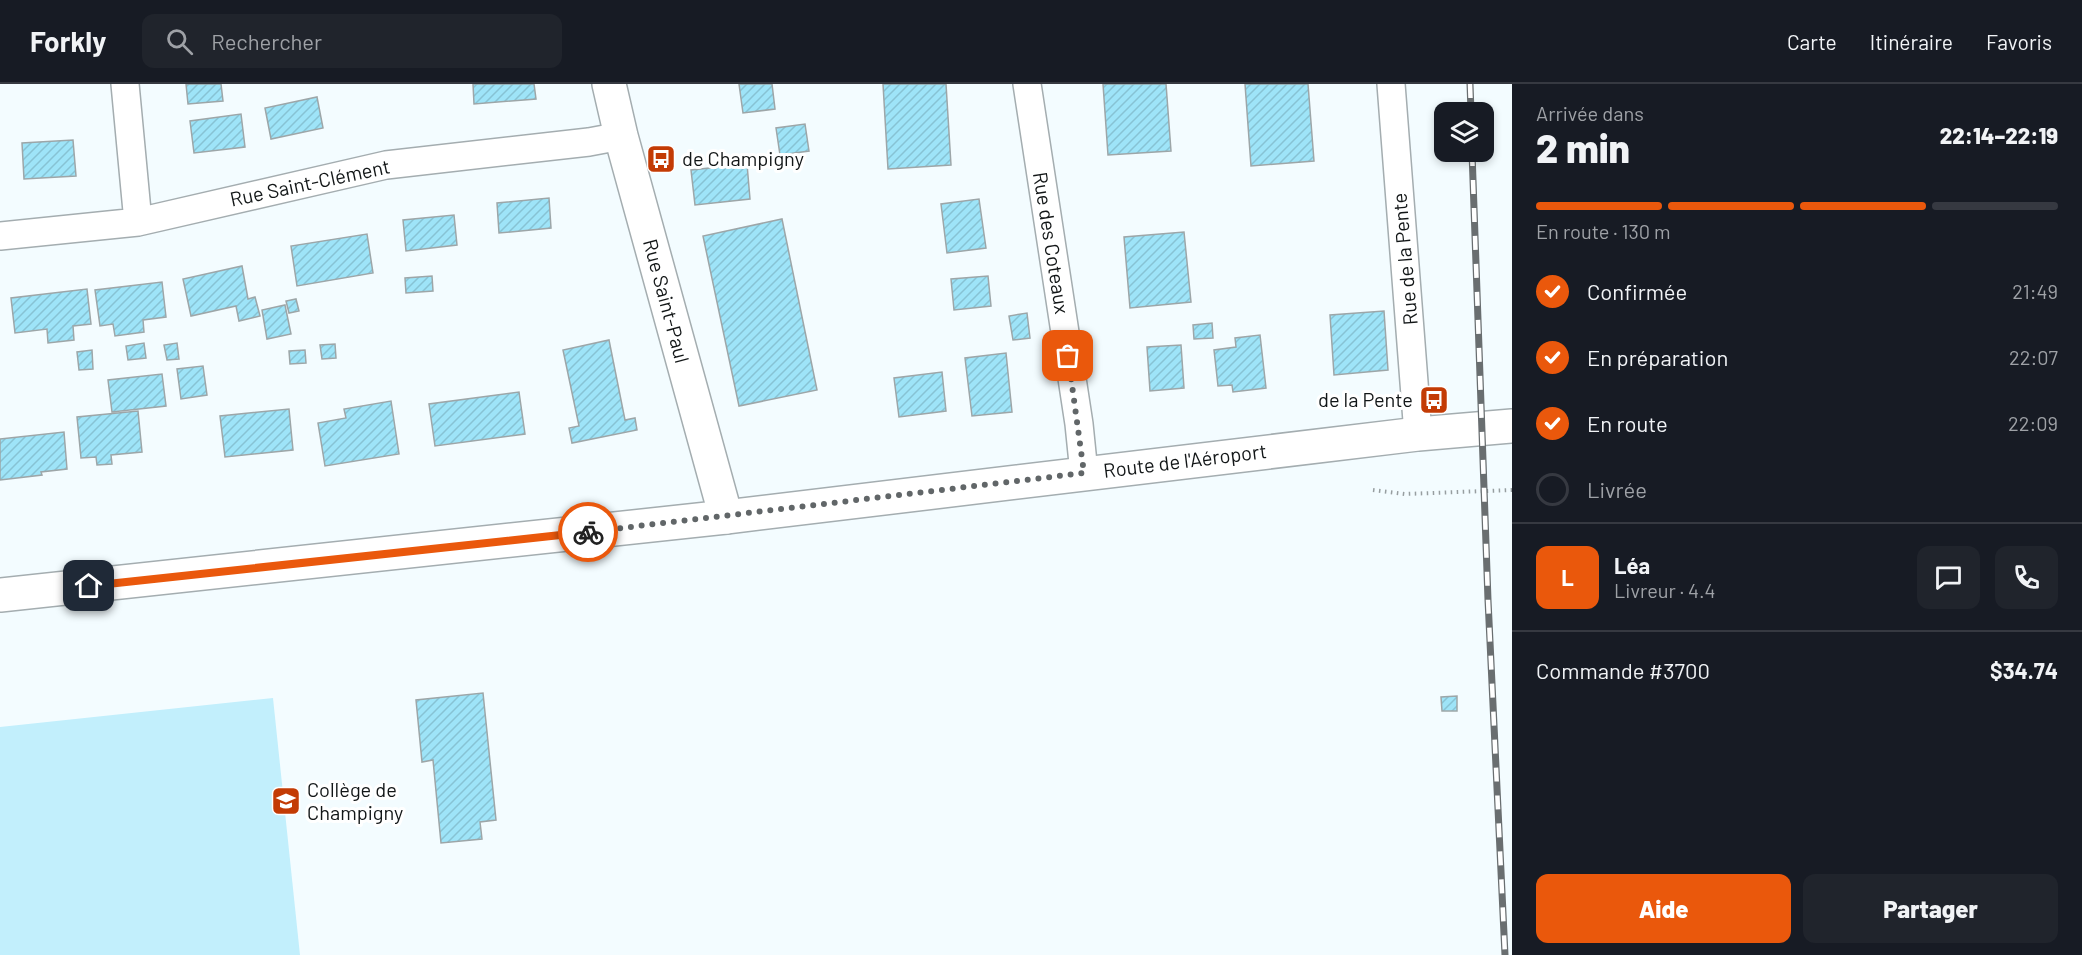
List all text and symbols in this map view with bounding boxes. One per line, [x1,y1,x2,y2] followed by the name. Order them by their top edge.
[142,14,562,68] search box
[30,24,106,58] text: Forkly
[163,25,196,58] icon: search
[211,28,322,54] text: Rechercher
[1787,29,1837,54] text: Carte
[1870,29,1953,54] text: Itinéraire
[1986,29,2052,54] text: Favoris
[1536,101,1644,125] text: Arrivée dans
[1434,102,1494,162] map controls
[1434,102,1494,162] button: layers
[1940,122,2058,148] text: 22:14–22:19
[1536,124,1630,171] text: 2 min
[645,143,677,175] bus stop icon: de Champigny
[682,146,804,170] place label: de Champigny
[228,153,392,211] street label: Rue Saint-Clément
[1029,170,1075,316] street label: Rue des Coteaux
[1386,192,1422,326] street label: Rue de la Pente
[1536,219,1671,243] text: En route · 130 m
[639,236,695,365] street label: Rue Saint-Paul
[1536,275,1569,308] icon: check
[1587,278,1687,304] text: Confirmée
[2012,279,2058,303] text: 21:49
[1042,330,1093,381] pin
[1051,339,1084,372] icon: bag
[1536,341,1569,374] icon: check
[1587,344,1728,370] text: En préparation
[2009,345,2058,369] text: 22:07
[1418,384,1450,416] bus stop icon: de la Pente
[1318,387,1413,411] place label: de la Pente
[1536,407,1569,440] icon: check
[1587,410,1668,436] text: En route
[2008,411,2058,435] text: 22:09
[1102,438,1268,482] street label: Route de l'Aéroport
[1587,476,1647,502] text: Livrée
[558,502,618,562] courier
[572,516,605,549] icon: bike
[1917,546,1980,609] button: chat
[1995,546,2058,609] button: phone
[1614,552,1650,578] text: Léa
[63,560,114,611] pin
[1561,564,1574,590] text: L
[72,569,105,602] icon: home
[1614,578,1716,602] text: Livreur · 4.4
[1536,657,1710,683] text: Commande #3700
[1990,657,2058,683] text: $34.74
[307,777,403,824] place label: Collège de Champigny
[270,785,302,817] school or university icon: Collège de Champigny
[1536,874,1791,943] button: Aide
[1803,874,2058,943] button: Partager

